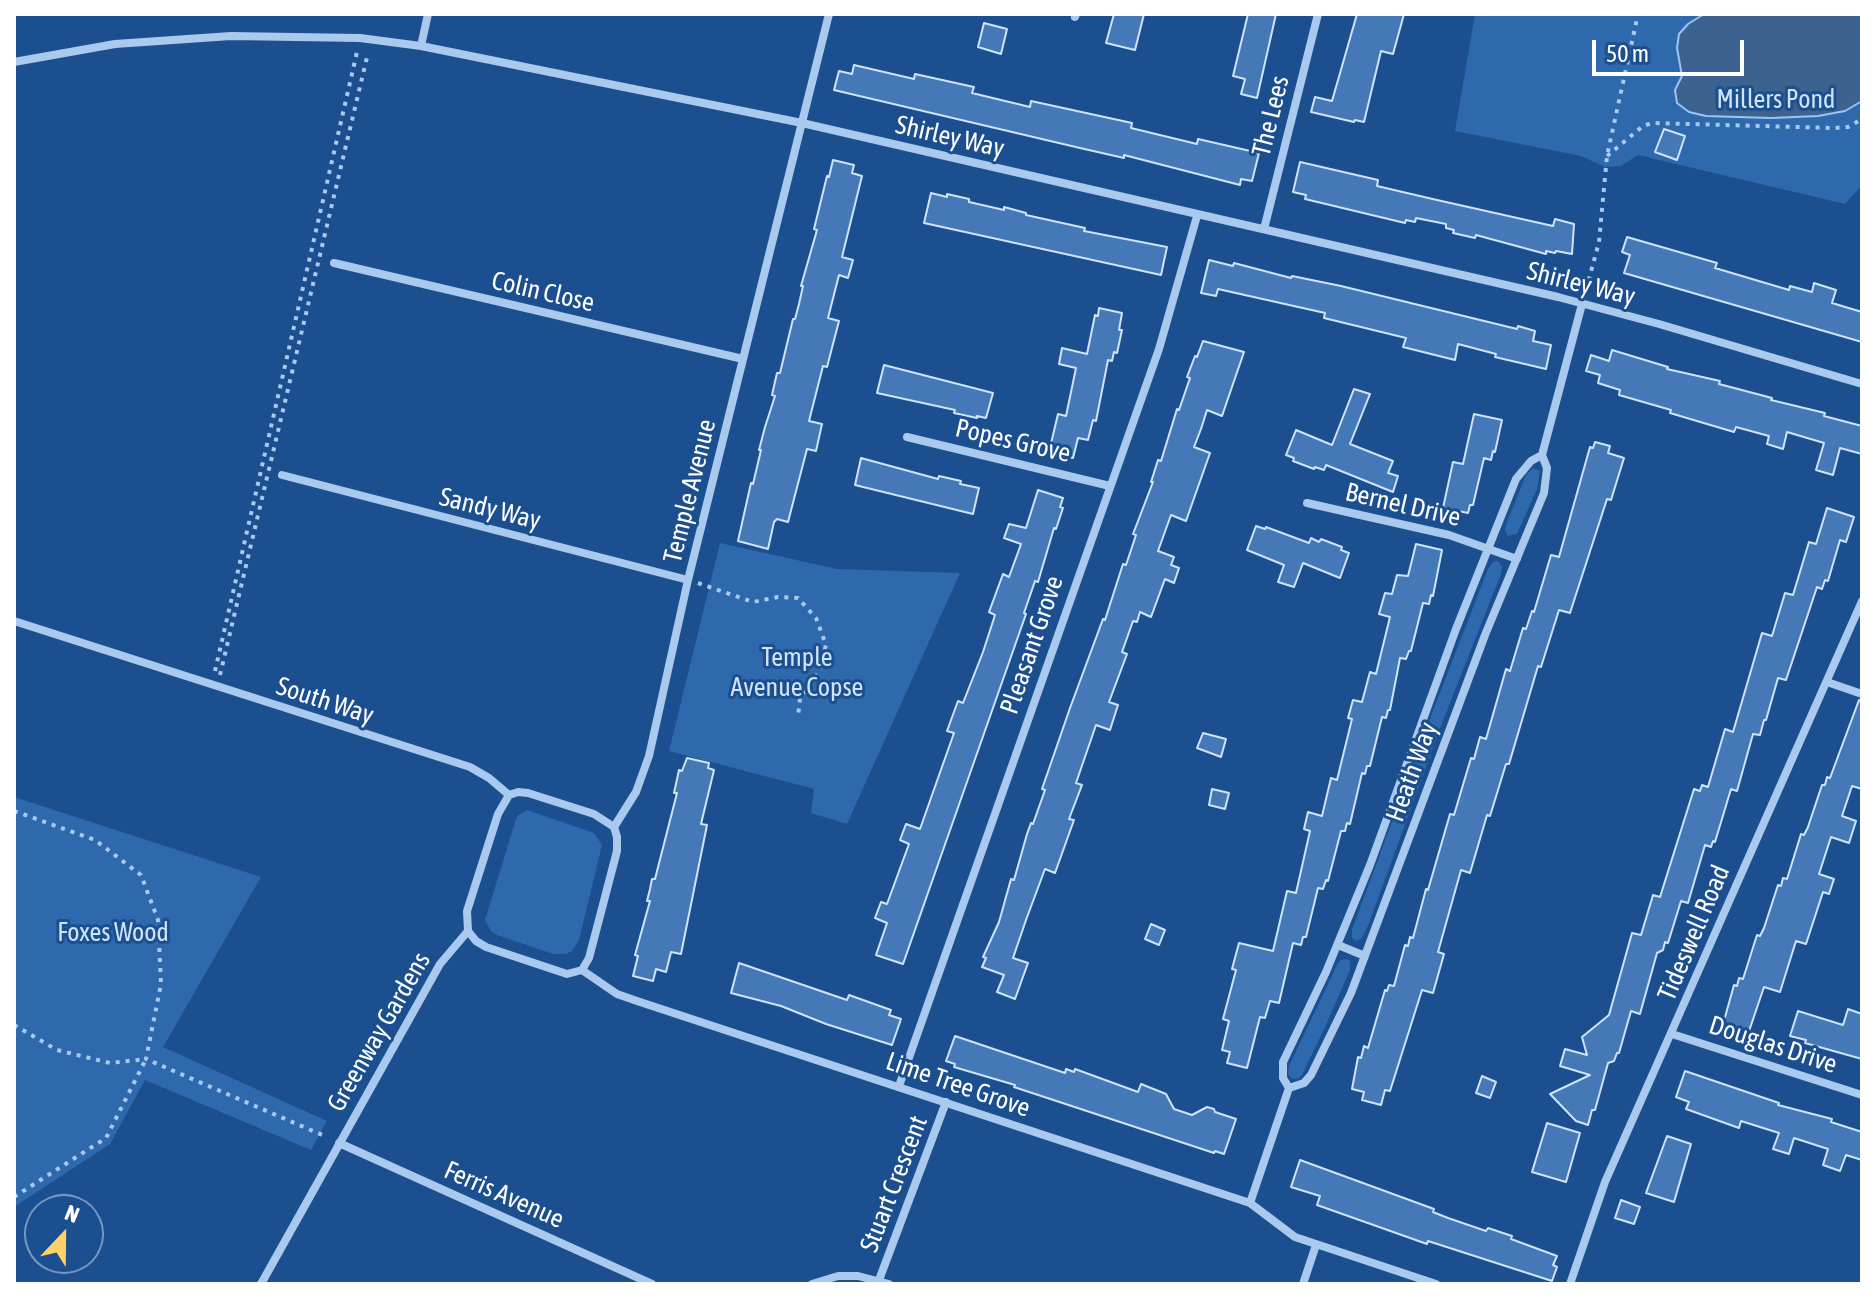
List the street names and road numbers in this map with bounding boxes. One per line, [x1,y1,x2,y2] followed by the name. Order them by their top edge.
[1246,73,1296,159] street label: The Lees
[893,109,1007,165] street label: Shirley Way
[1524,255,1638,313] street label: Shirley Way
[489,265,597,319] street label: Colin Close
[952,413,1074,469] street label: Popes Grove
[657,416,723,566] street label: Temple Avenue
[1342,477,1464,533] street label: Bernel Drive
[436,481,544,537] street label: Sandy Way
[994,572,1070,718] street label: Pleasant Grove
[273,671,377,731] street label: South Way
[1380,718,1444,826] street label: Heath Way
[1651,861,1737,1005] street label: Tideswell Road
[321,947,437,1117] street label: Greenway Gardens
[1705,1010,1841,1080] street label: Douglas Drive
[882,1046,1034,1124] street label: Lime Tree Grove
[854,1111,934,1257] street label: Stuart Crescent
[439,1155,569,1235] street label: Ferris Avenue

